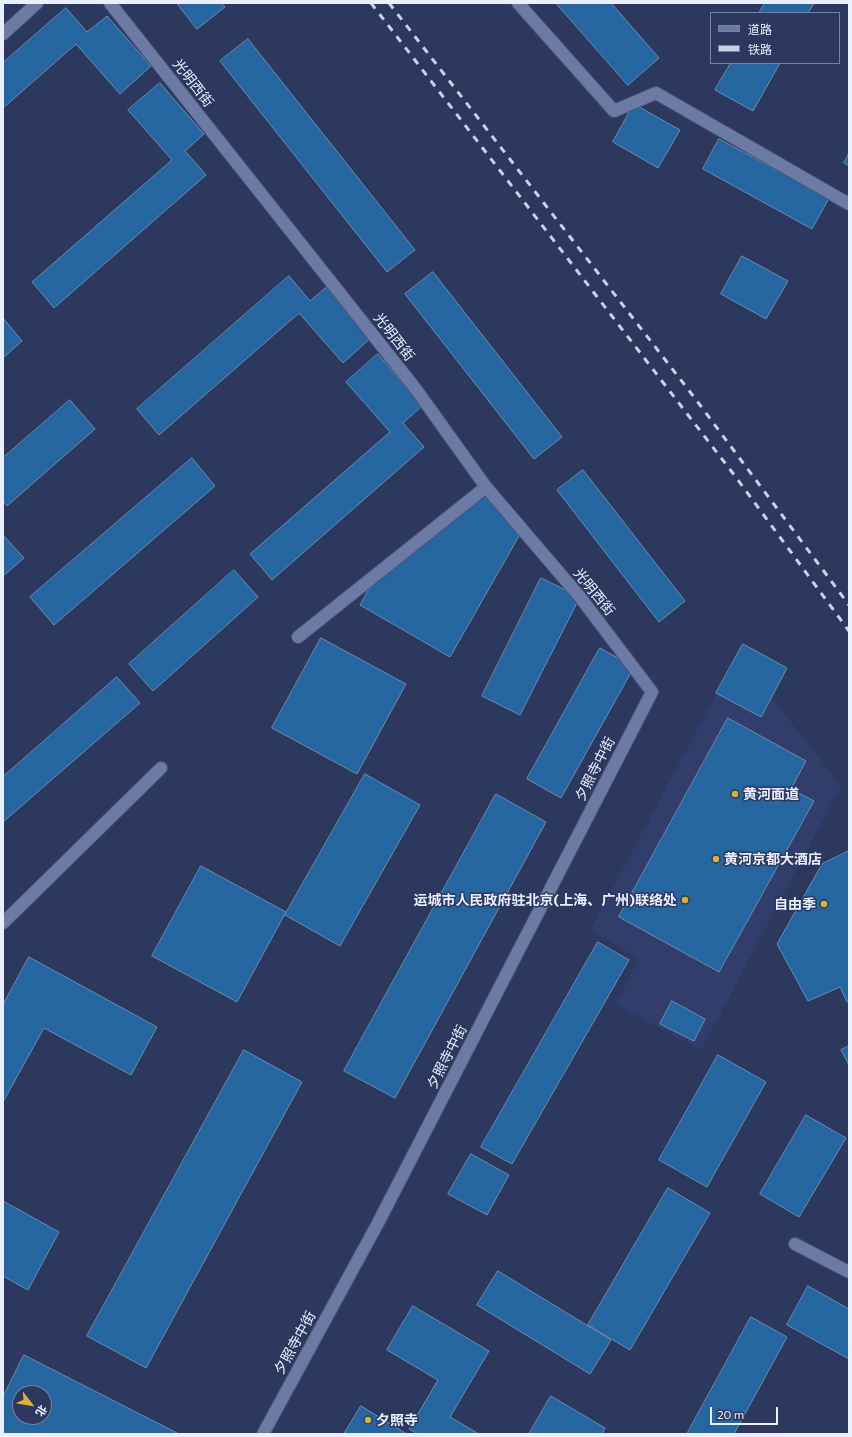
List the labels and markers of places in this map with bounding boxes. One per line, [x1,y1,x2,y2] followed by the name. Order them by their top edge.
[743,786,799,802] place label: 黄河面道
[730,789,740,799] marker: 黄河面道
[724,851,822,867] place label: 黄河京都大酒店
[711,854,721,864] marker: 黄河京都大酒店
[413,892,677,908] place label: 运城市人民政府驻北京(上海、广州)联络处
[680,895,690,905] marker: 运城市人民政府驻北京(上海、广州)联络处
[774,896,816,912] place label: 自由季
[819,899,829,909] marker: 自由季
[376,1412,418,1428] place label: 夕照寺
[363,1415,373,1425] marker: 夕照寺

